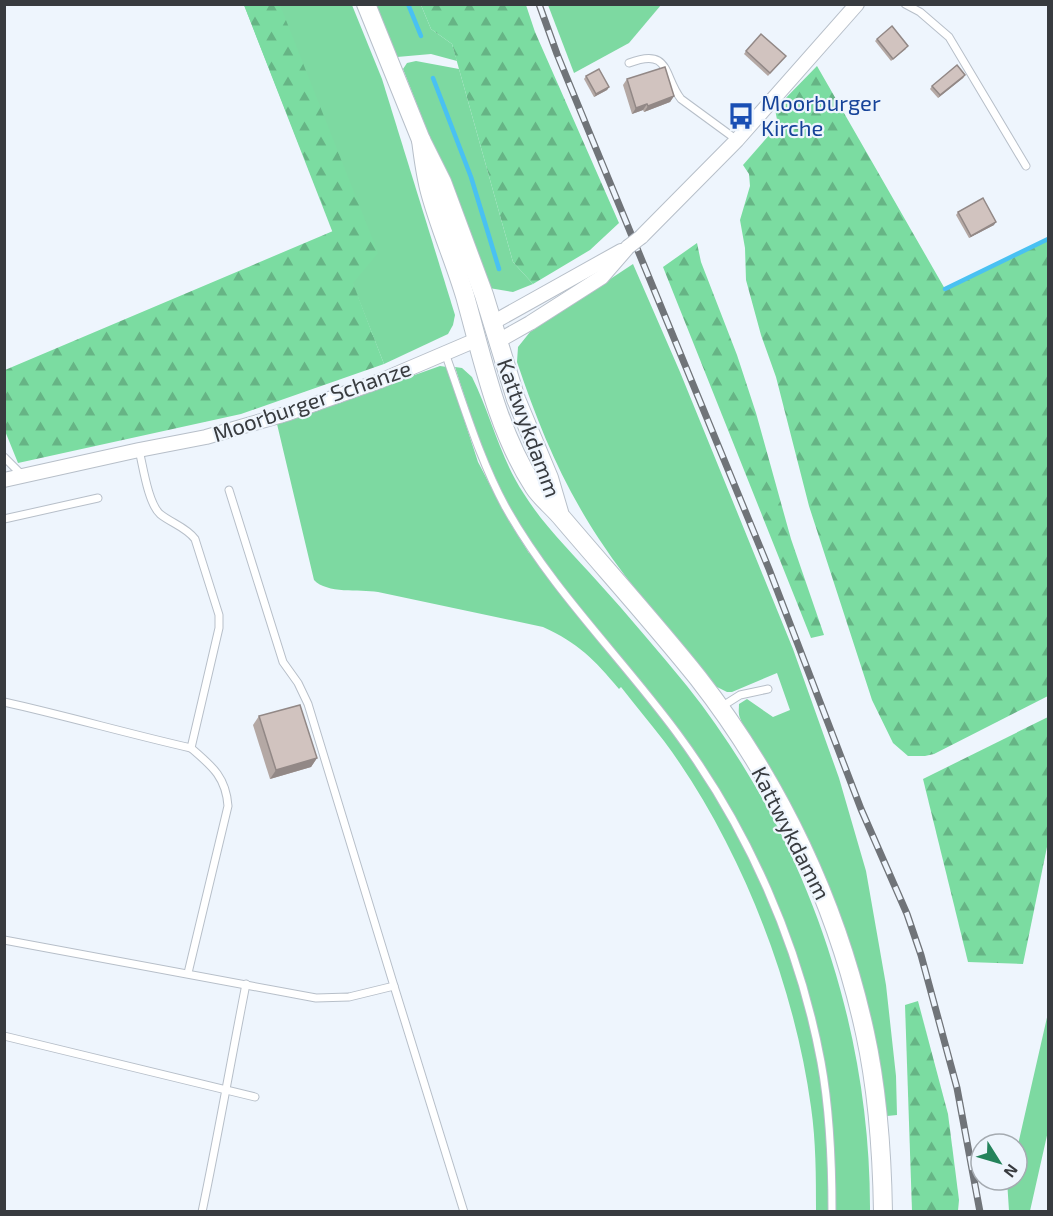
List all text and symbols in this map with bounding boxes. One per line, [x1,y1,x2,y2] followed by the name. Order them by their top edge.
[761,89,881,140] place label: Moorburger Kirche
[726,101,756,131] bus stop icon: Moorburger Kirche
[209,354,414,446] street label: Moorburger Schanze
[493,355,567,501] street label: Kattwykdamm
[747,762,837,903] street label: Kattwykdamm
[969,1132,1029,1192] north arrow
[1000,1161,1022,1182] text: N

